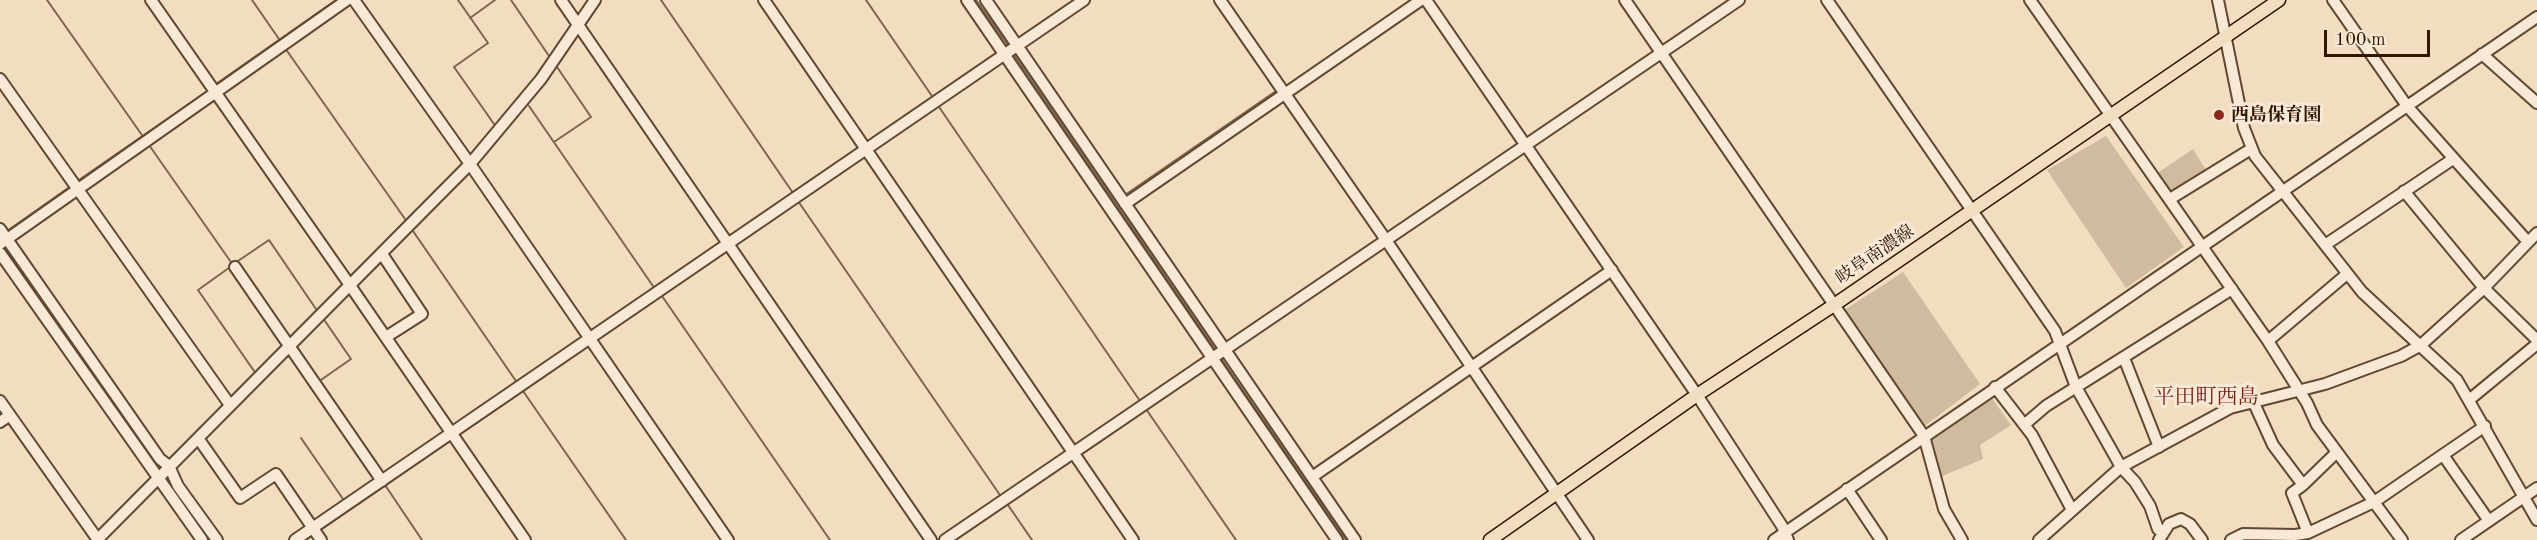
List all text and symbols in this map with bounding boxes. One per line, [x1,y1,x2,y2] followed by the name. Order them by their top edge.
[2327,18,2434,56] scale bar
[2335,31,2386,49] text: 100 m
[2231,104,2321,126] place label: 西島保育園
[2212,108,2226,122] marker: 西島保育園
[1832,221,1918,289] street label: 岐阜南濃線
[2154,384,2258,410] district label: 平田町西島

